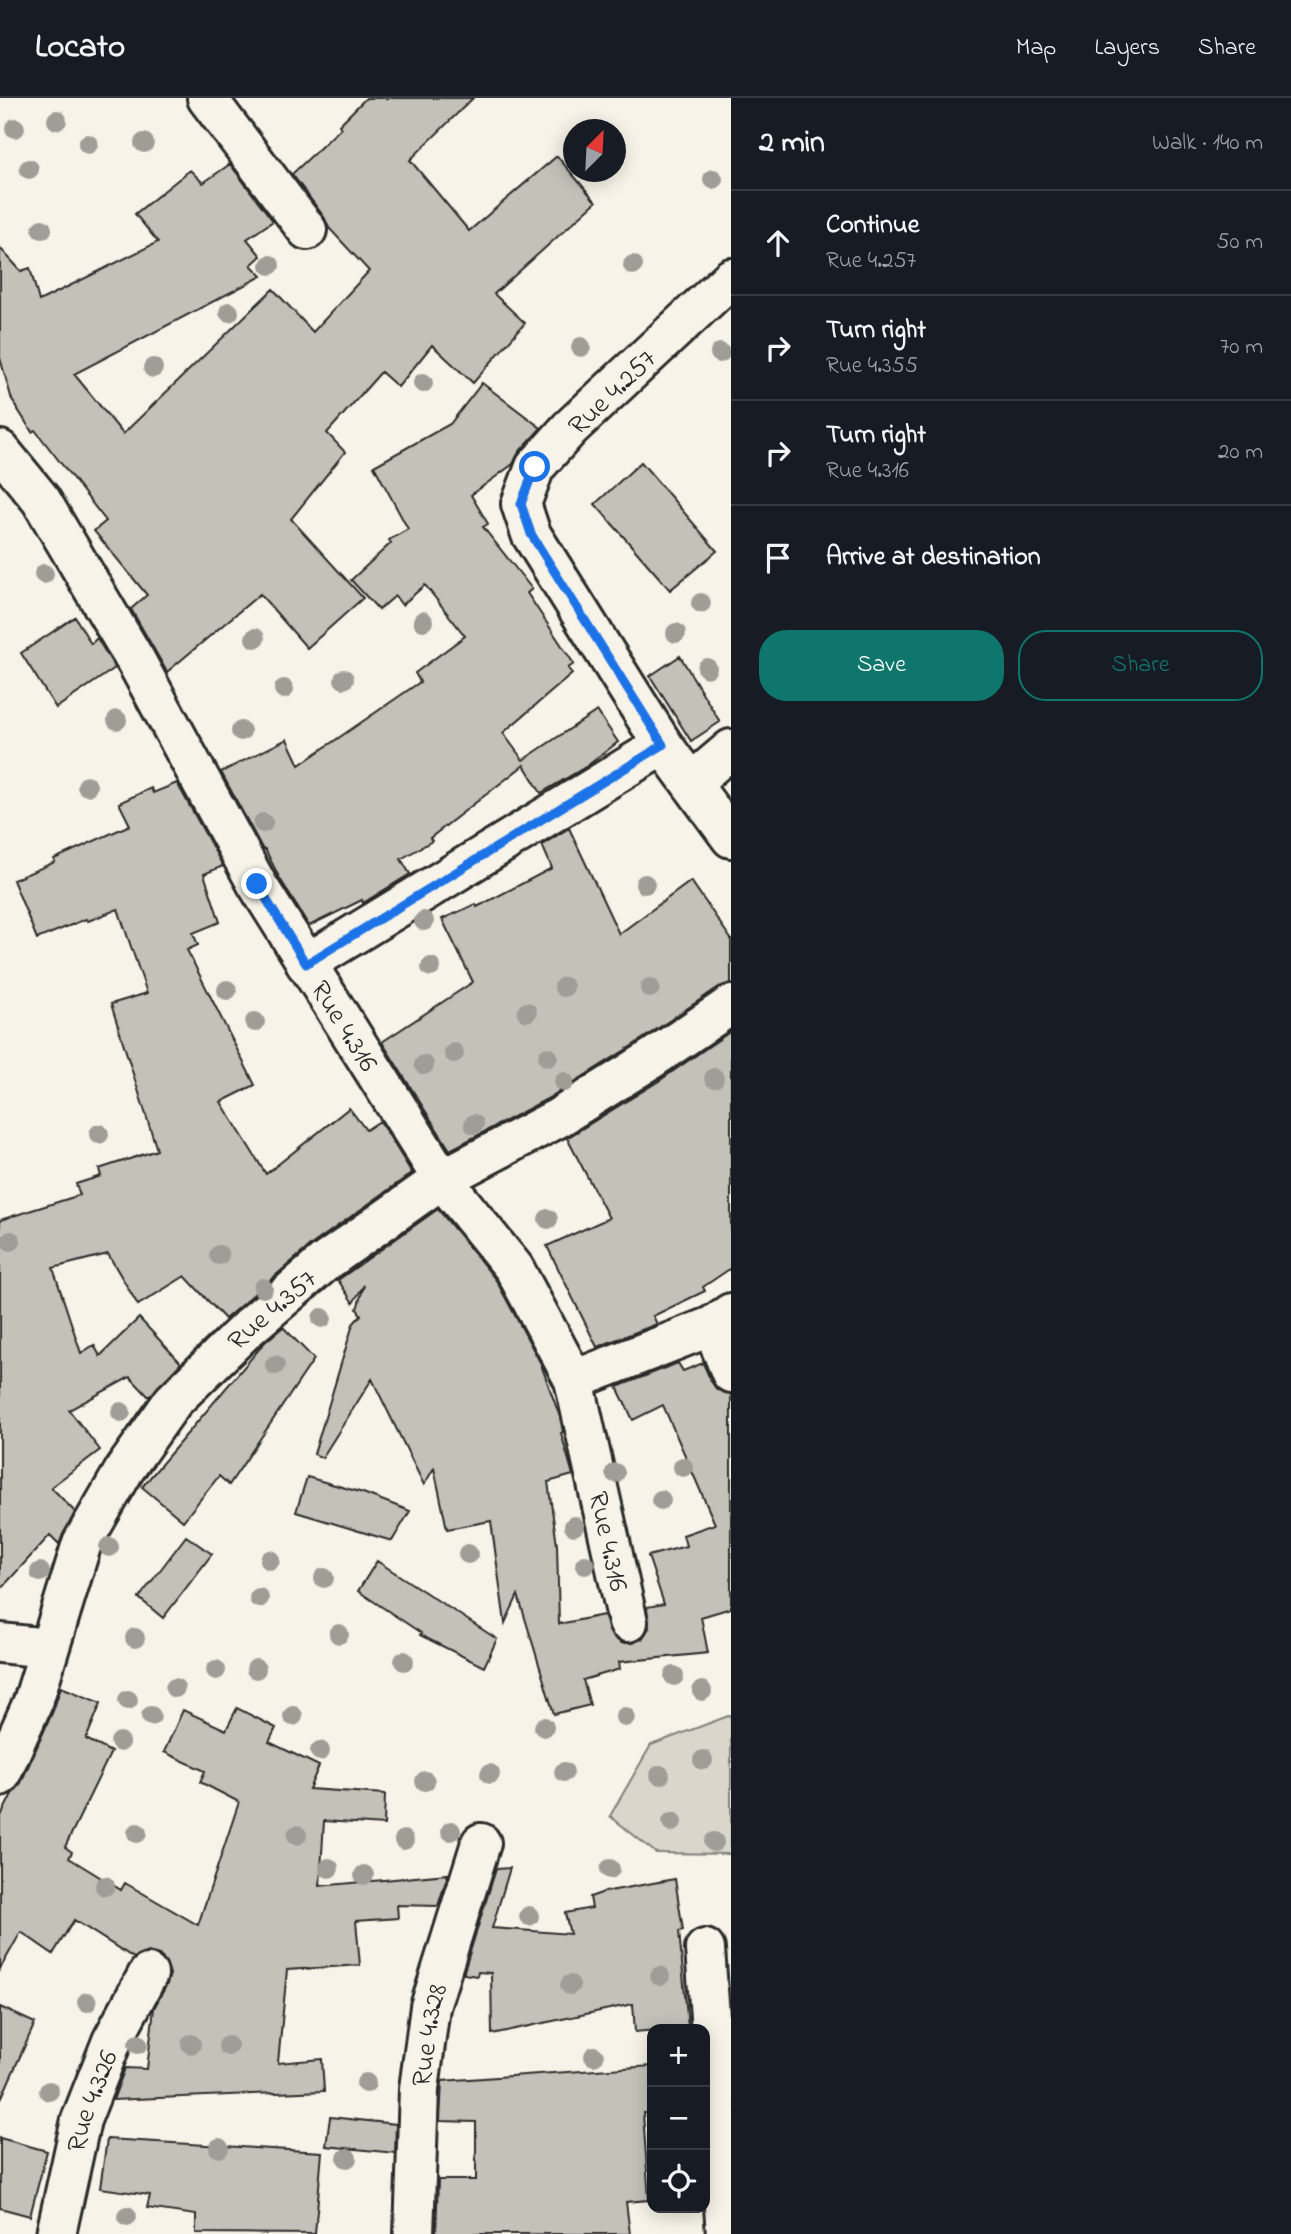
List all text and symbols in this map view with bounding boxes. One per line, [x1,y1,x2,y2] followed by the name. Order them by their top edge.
[35,24,125,72] text: Locato
[1016,31,1056,66] text: Map
[1094,31,1160,66] text: Layers
[1198,31,1256,66] text: Share
[563,119,626,182] north arrow
[759,122,825,166] text: 2 min
[1152,127,1263,160] text: Walk · 140 m
[826,207,919,245] text: Continue
[759,224,797,262] icon: ahead
[1216,226,1263,259] text: 50 m
[826,245,916,278] text: Rue 4.257
[826,312,926,350] text: Turn right
[759,329,797,367] icon: right
[1220,331,1263,364] text: 70 m
[560,340,667,446] street label: Rue 4.257
[826,350,918,383] text: Rue 4.355
[826,417,926,455] text: Turn right
[759,434,797,472] icon: right
[1218,436,1263,469] text: 20 m
[519,451,550,482] route start
[826,455,909,488] text: Rue 4.316
[759,539,797,577] icon: arrive
[826,539,1041,577] text: Arrive at destination
[759,630,1004,701] button: Save
[1018,630,1263,701] button: Share
[241,868,272,899] route end
[298,973,387,1081] street label: Rue 4.316
[219,1260,328,1362] street label: Rue 4.357
[575,1488,638,1596] street label: Rue 4.316
[403,1979,460,2089] street label: Rue 4.328
[647,2024,710,2213] map controls
[647,2024,710,2087] button: +
[58,2045,130,2156] street label: Rue 4.326
[647,2087,710,2150] button: −
[647,2150,710,2213] button: locate

